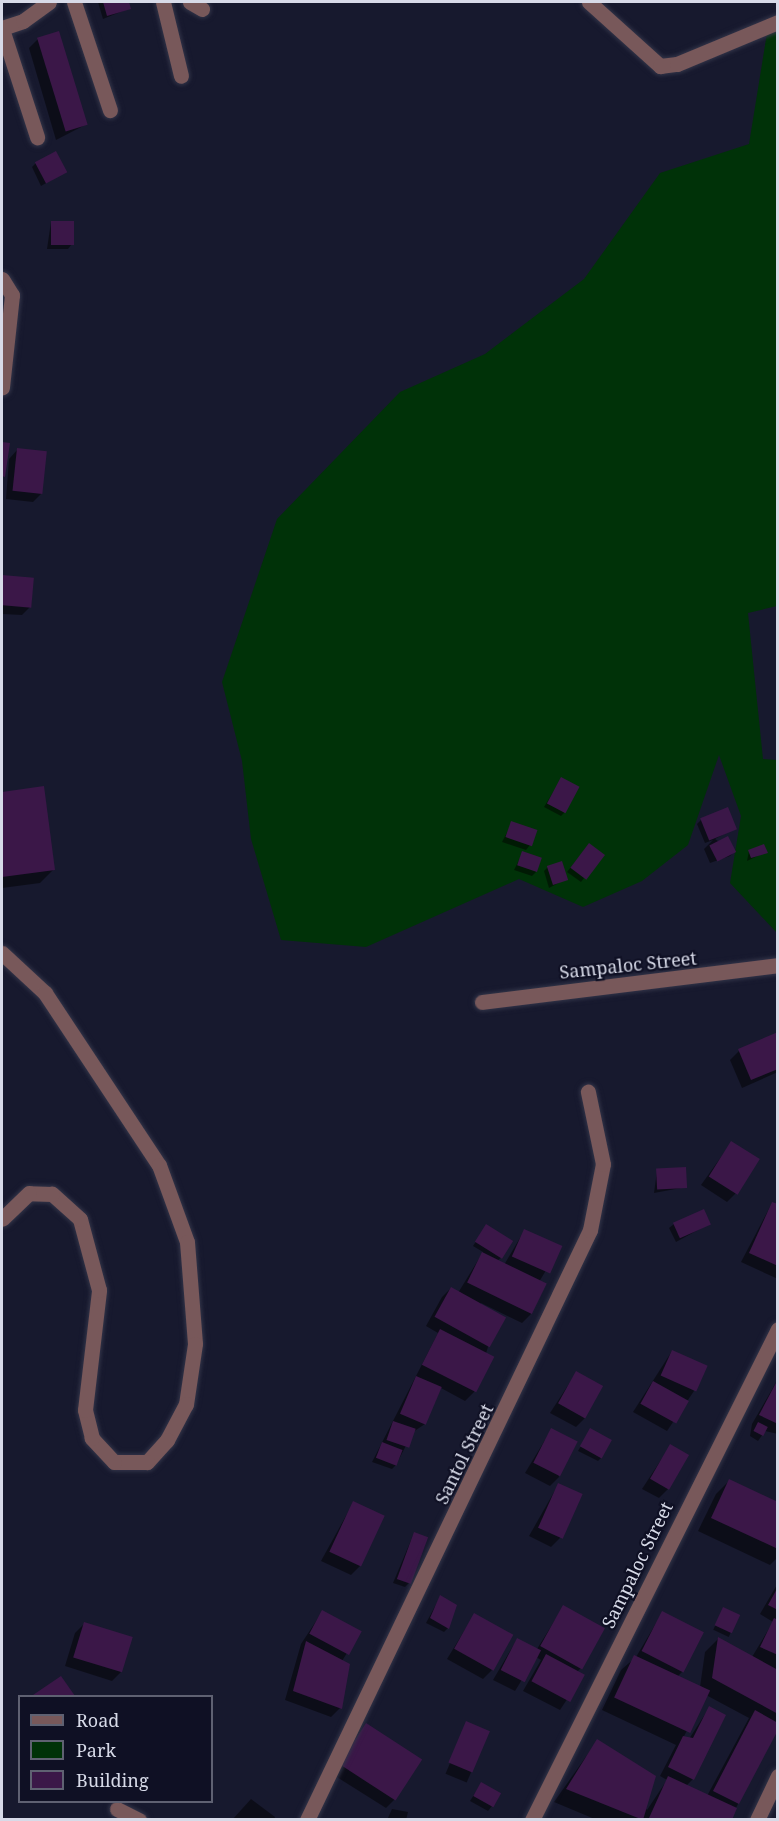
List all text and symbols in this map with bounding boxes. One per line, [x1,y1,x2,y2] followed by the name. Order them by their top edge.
[558,947,698,983] street label: Sampaloc Street
[430,1400,498,1508] street label: Santol Street
[597,1498,677,1632] street label: Sampaloc Street
[18,1695,213,1803] legend
[76,1708,119,1732] text: Road
[76,1738,116,1762] text: Park
[76,1768,149,1792] text: Building

